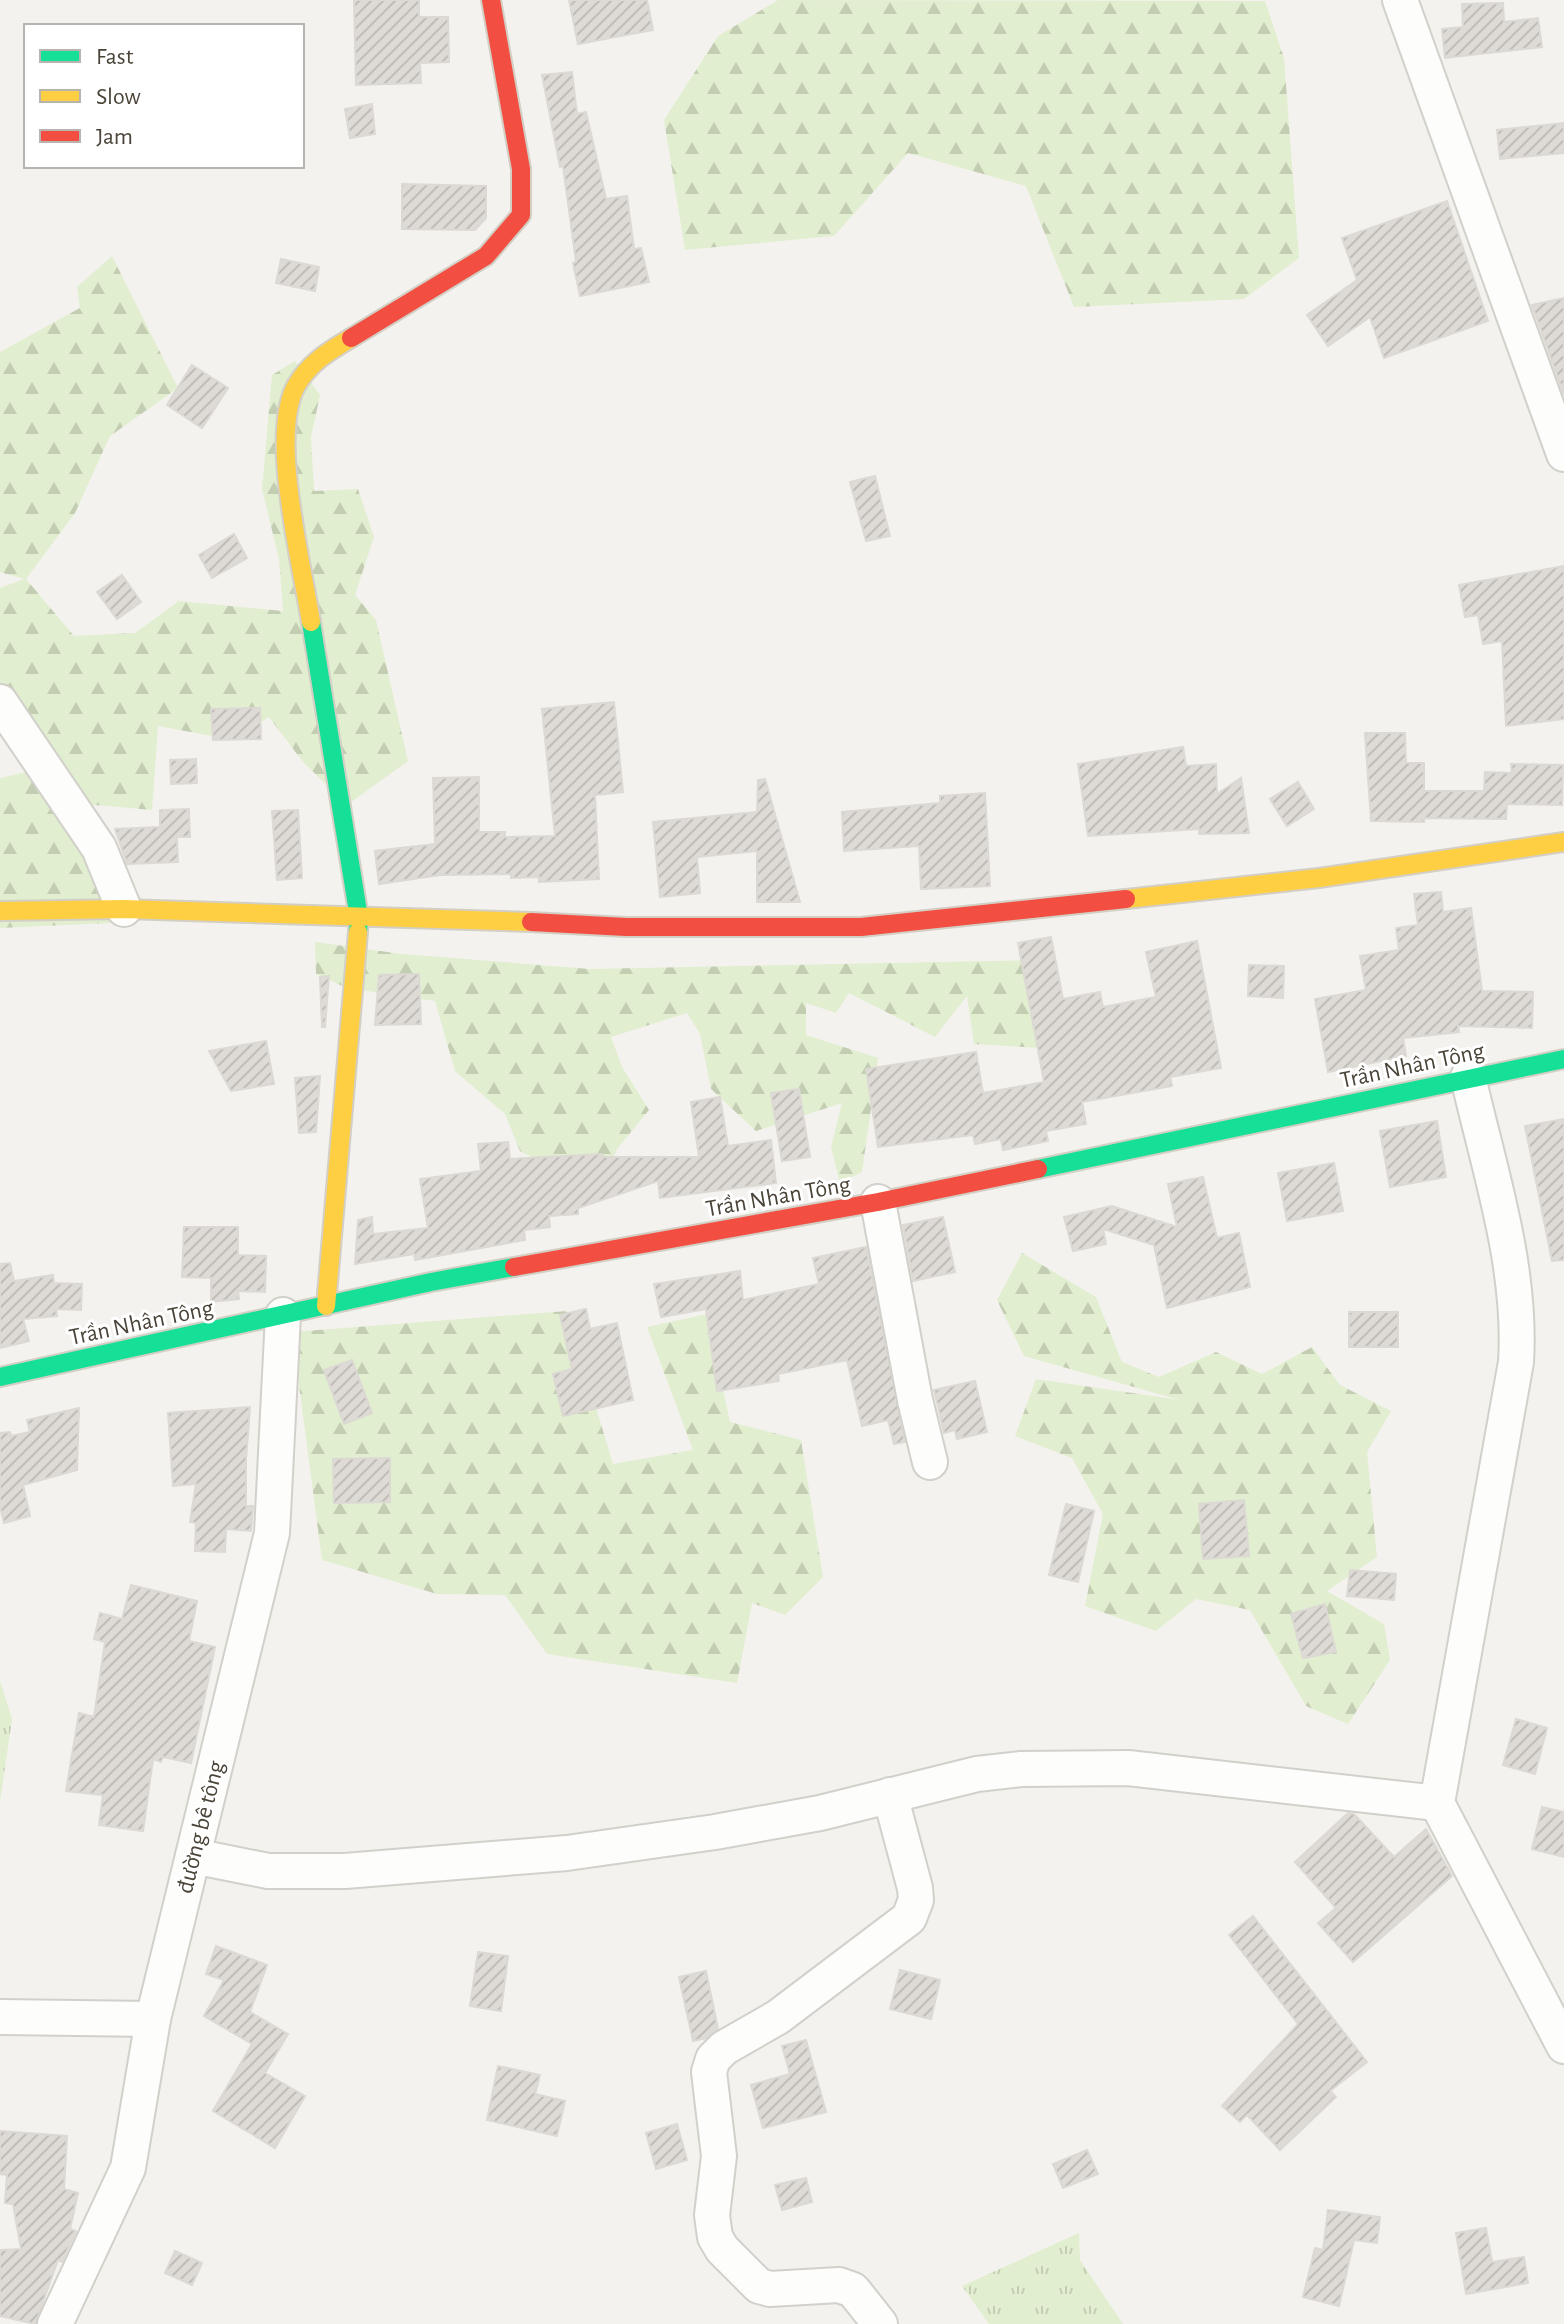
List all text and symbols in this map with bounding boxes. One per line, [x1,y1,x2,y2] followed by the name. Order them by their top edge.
[24,24,304,168] legend
[96,45,134,69] text: Fast
[96,85,141,109] text: Slow
[96,125,133,149] text: Jam
[1338,1039,1487,1093] street label: Trần Nhân Tông
[704,1172,853,1222] street label: Trần Nhân Tông
[67,1296,216,1350] street label: Trần Nhân Tông
[173,1758,229,1896] street label: đường bê tông

